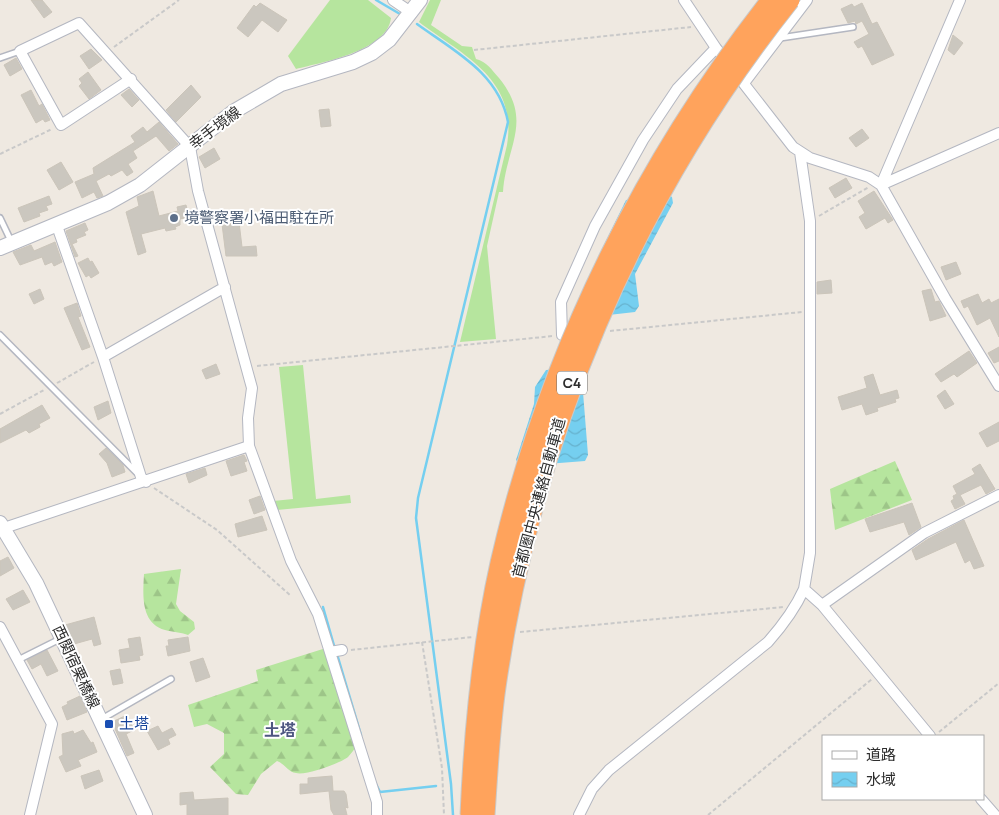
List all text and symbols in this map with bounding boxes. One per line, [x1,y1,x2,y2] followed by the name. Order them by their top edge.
[184,101,245,154] street label: 幸手境線
[184,207,334,228] place label: 境警察署小福田駐在所
[168,212,180,224] marker: 境警察署小福田駐在所
[557,372,587,394] road number: C4
[507,415,570,580] street label: 首都圏中央連絡自動車道
[48,622,105,712] street label: 西関宿栗橋線
[119,713,149,734] place label: 土塔
[103,718,115,730] marker: 土塔
[264,719,296,741] district label: 土塔
[822,735,984,800] legend
[866,744,896,765] text: 道路
[866,769,896,790] text: 水域

